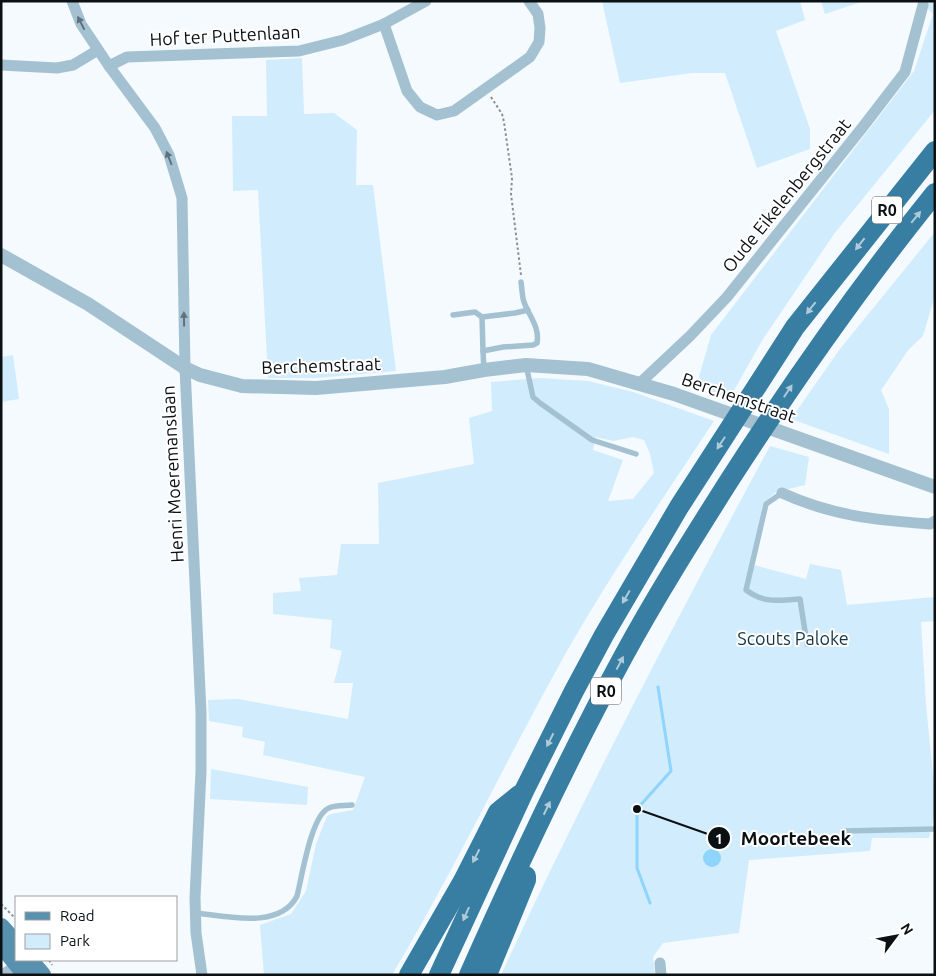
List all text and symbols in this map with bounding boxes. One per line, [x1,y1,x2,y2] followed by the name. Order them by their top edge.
[77,15,85,30] one-way arrow
[149,21,301,49] street label: Hof ter Puttenlaan
[718,114,854,276] street label: Oude Eikelenbergstraat
[165,150,173,165] one-way arrow
[872,196,902,224] road number: R0
[910,210,921,223] one-way arrow
[855,237,866,250] one-way arrow
[805,301,816,314] one-way arrow
[180,311,188,327] one-way arrow
[261,353,381,377] street label: Berchemstraat
[679,368,799,426] street label: Berchemstraat
[783,384,793,398] one-way arrow
[157,385,187,563] street label: Henri Moeremanslaan
[716,436,725,449] one-way arrow
[622,590,631,603] one-way arrow
[737,628,849,648] park label: Scouts Paloke
[616,655,624,670] one-way arrow
[591,678,621,704] road number: R0
[545,733,553,747] one-way arrow
[543,801,551,815] one-way arrow
[706,821,861,855] callout: Moortebeek
[741,827,852,849] text: Moortebeek
[715,830,723,847] text: 1
[472,848,480,863] one-way arrow
[15,896,178,961] legend
[60,907,95,924] text: Road
[462,907,470,921] one-way arrow
[871,911,921,961] north arrow
[897,920,917,938] text: N
[60,932,90,949] text: Park

